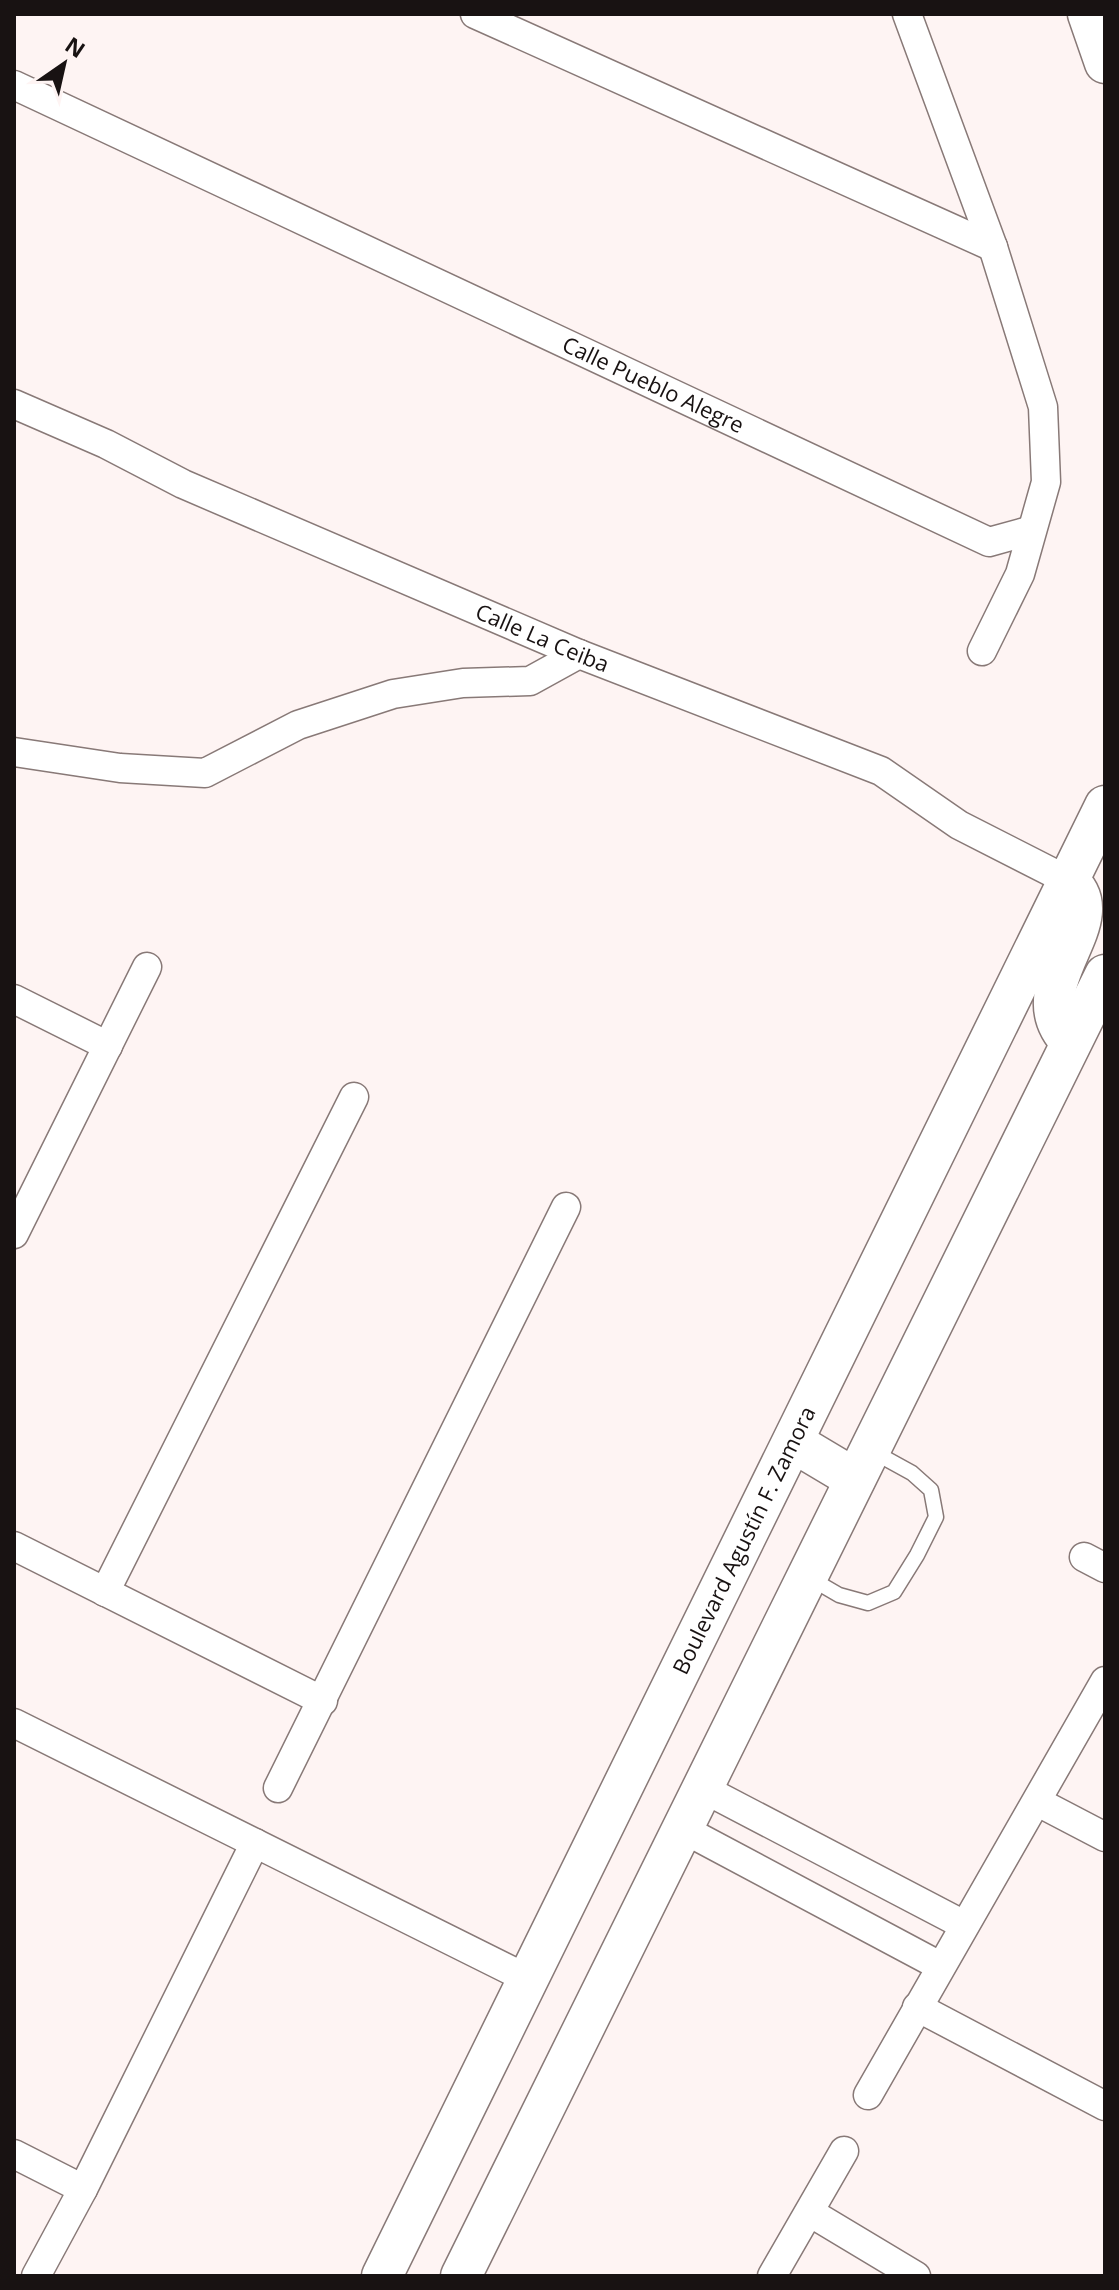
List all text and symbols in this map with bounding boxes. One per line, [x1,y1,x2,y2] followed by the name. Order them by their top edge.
[24,24,104,104] north arrow
[60,29,92,64] text: N
[558,328,749,439] street label: Calle Pueblo Alegre
[471,595,614,678] street label: Calle La Ceiba
[664,1401,822,1679] street label: Boulevard Agustín F. Zamora

